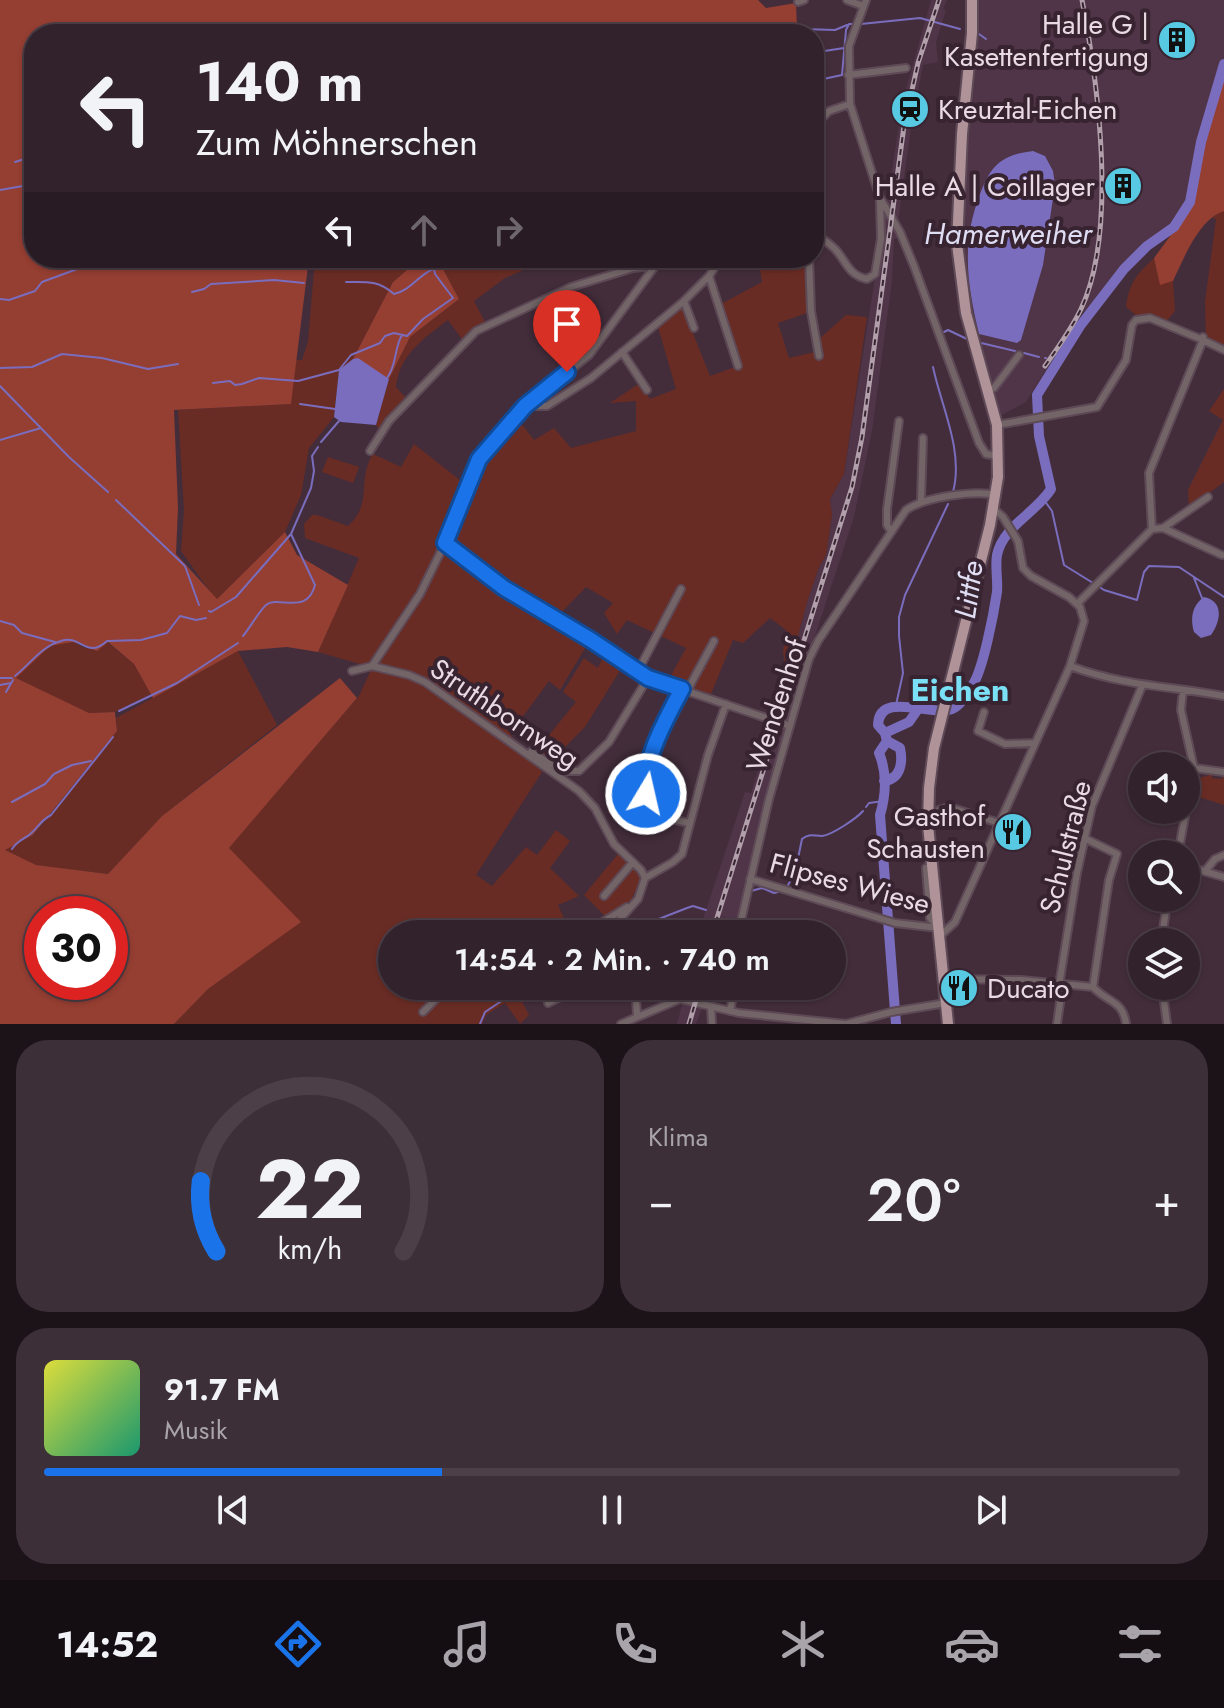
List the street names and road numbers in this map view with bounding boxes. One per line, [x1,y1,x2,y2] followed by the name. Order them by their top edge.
[736,632,818,777] street label: Wendenhof
[422,648,588,779] street label: Struthbornweg
[1029,776,1102,918] street label: Schulstraße
[765,842,934,925] street label: Flipses Wiese

